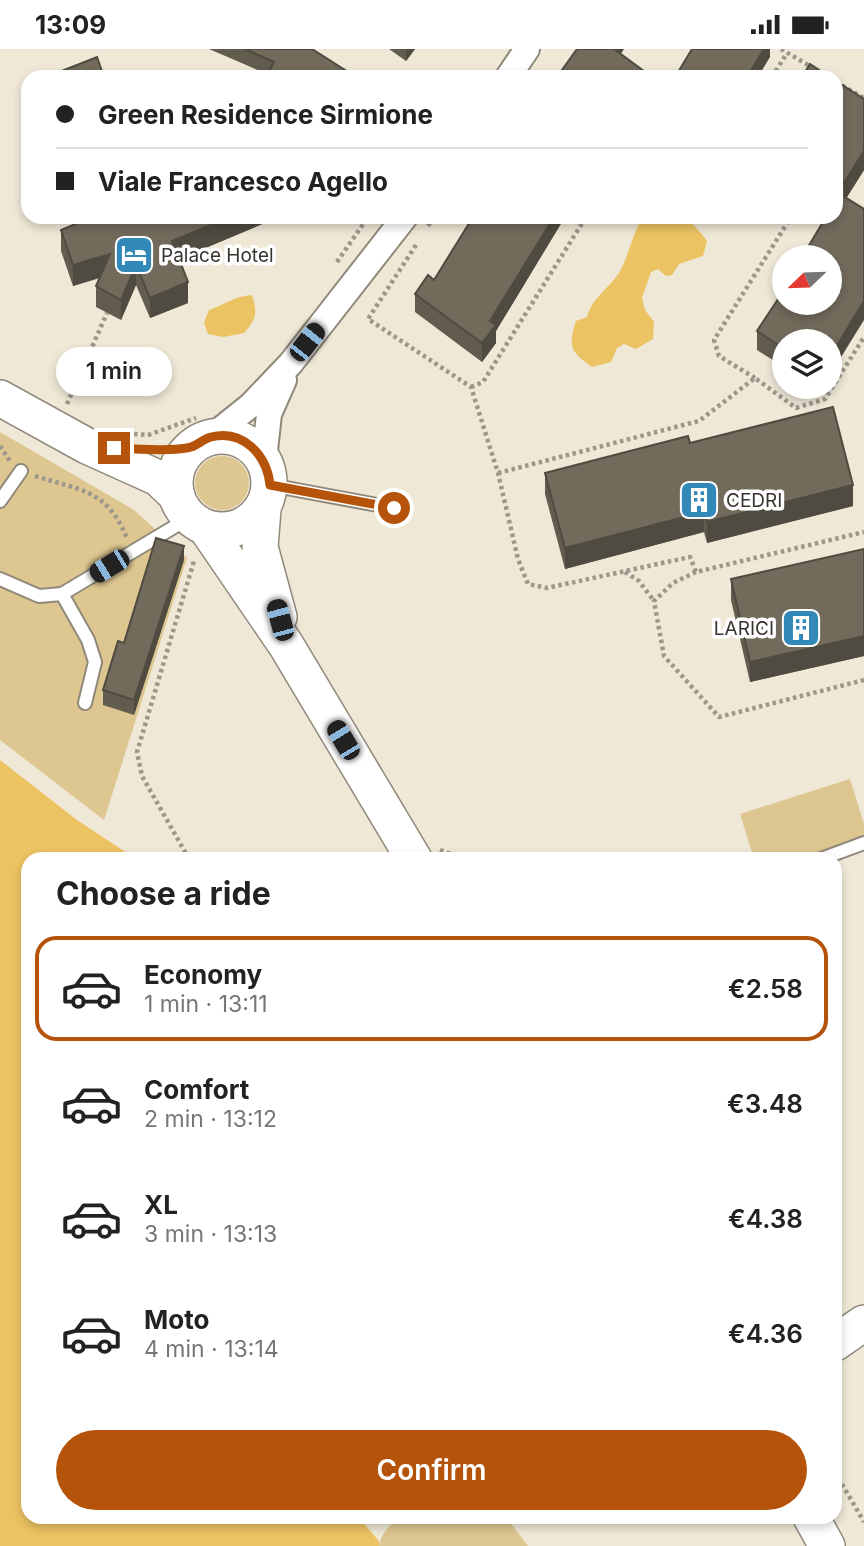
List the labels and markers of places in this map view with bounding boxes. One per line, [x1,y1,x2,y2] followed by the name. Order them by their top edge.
[113,234,155,276] hotel icon: Palace Hotel
[161,244,274,267] place label: Palace Hotel
[678,479,720,521] building icon: CEDRI
[726,489,782,512] place label: CEDRI
[780,607,822,649] building icon: LARICI
[714,617,774,640] place label: LARICI

